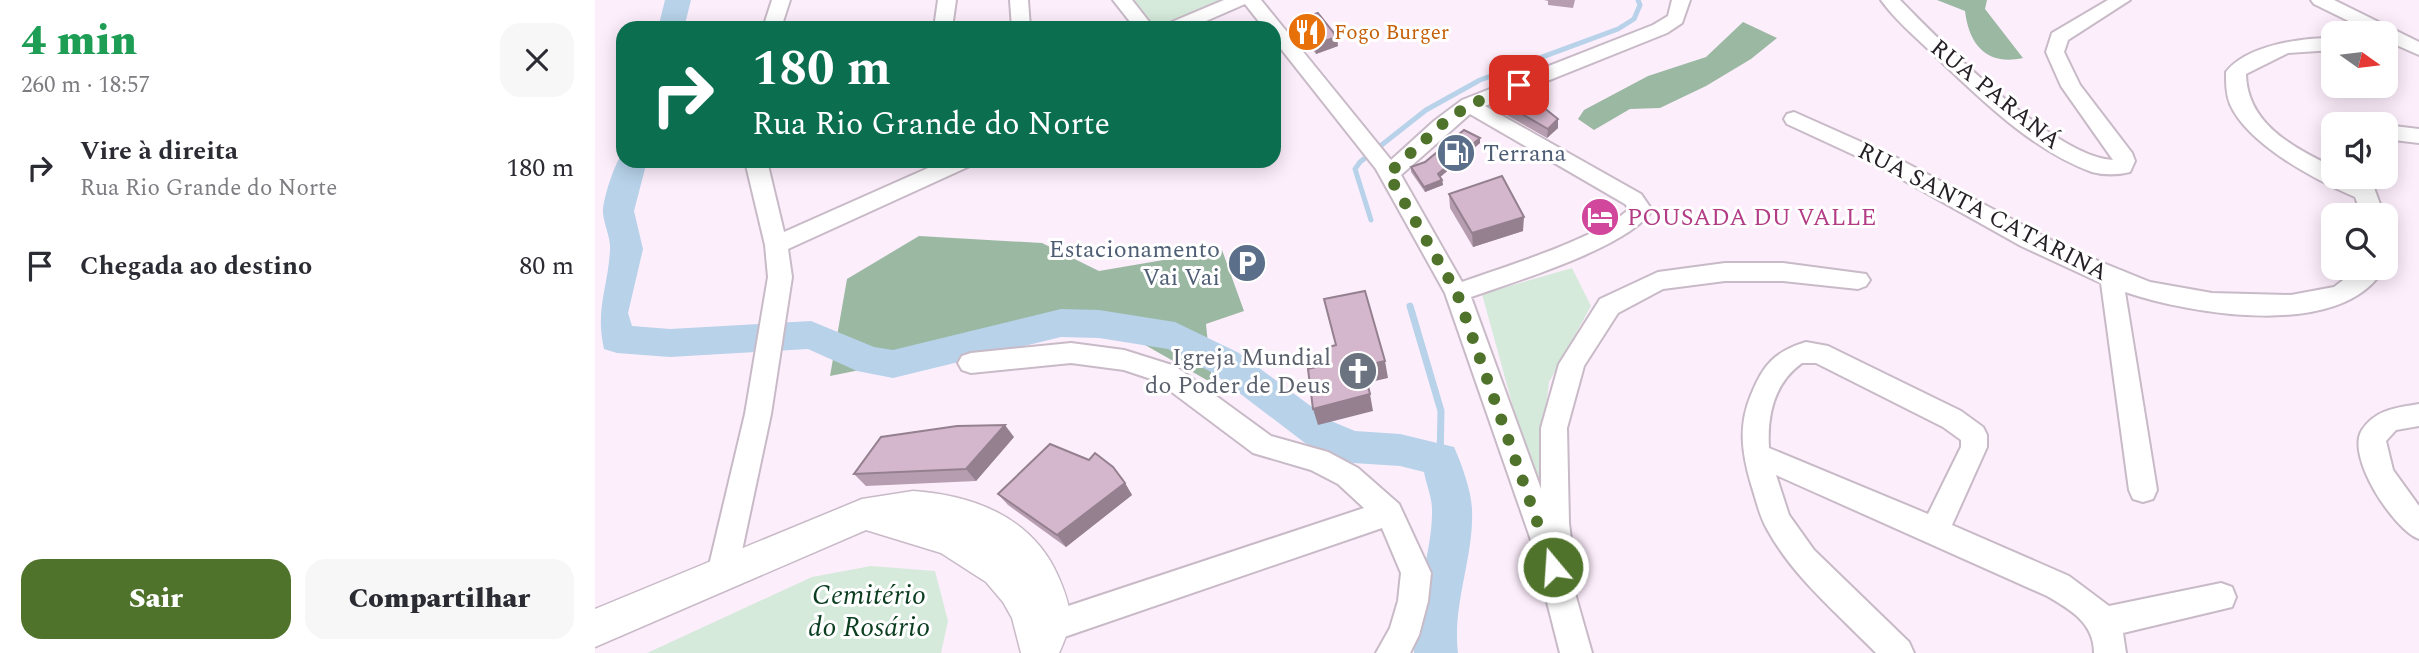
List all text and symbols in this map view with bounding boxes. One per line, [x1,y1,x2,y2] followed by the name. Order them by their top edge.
[21,10,137,73] text: 4 min
[1286,11,1328,53] restaurant icon: Fogo Burger
[1334,17,1449,49] place label: Fogo Burger
[2321,21,2397,98] north arrow
[2321,21,2398,280] map controls
[500,23,574,97] button: close
[1922,31,2069,159] street label: RUA PARANÁ
[752,32,891,107] text: 180 m
[637,49,728,140] icon: right
[1489,55,1549,115] pin
[1500,66,1538,104] icon: arrive
[21,68,150,103] text: 260 m · 18:57
[752,100,1110,149] text: Rua Rio Grande do Norte
[2321,112,2398,189] button: sound
[80,131,238,171] text: Vire à direita
[1435,132,1477,174] fuel station icon: Terrana
[1851,133,2114,291] street label: RUA SANTA CATARINA
[1483,136,1566,172] place label: Terrana
[506,148,574,188] text: 180 m
[21,149,59,187] icon: right
[80,171,337,206] text: Rua Rio Grande do Norte
[1579,196,1621,238] hotel icon: POUSADA DU VALLE
[1627,200,1876,236] place label: POUSADA DU VALLE
[2321,203,2398,280] button: search
[1049,232,1220,296] place label: Estacionamento Vai Vai
[1226,242,1268,284] parking icon: Estacionamento Vai Vai
[80,246,312,286] text: Chegada ao destino
[519,246,574,286] text: 80 m
[21,247,59,285] icon: arrive
[1145,340,1331,404] place label: Igreja Mundial do Poder de Deus
[1337,350,1379,392] church icon: Igreja Mundial do Poder de Deus
[1516,530,1590,604] position arrow
[21,559,291,639] button: Sair
[305,559,574,639] button: Compartilhar
[808,574,930,649] park label: Cemitério do Rosário

